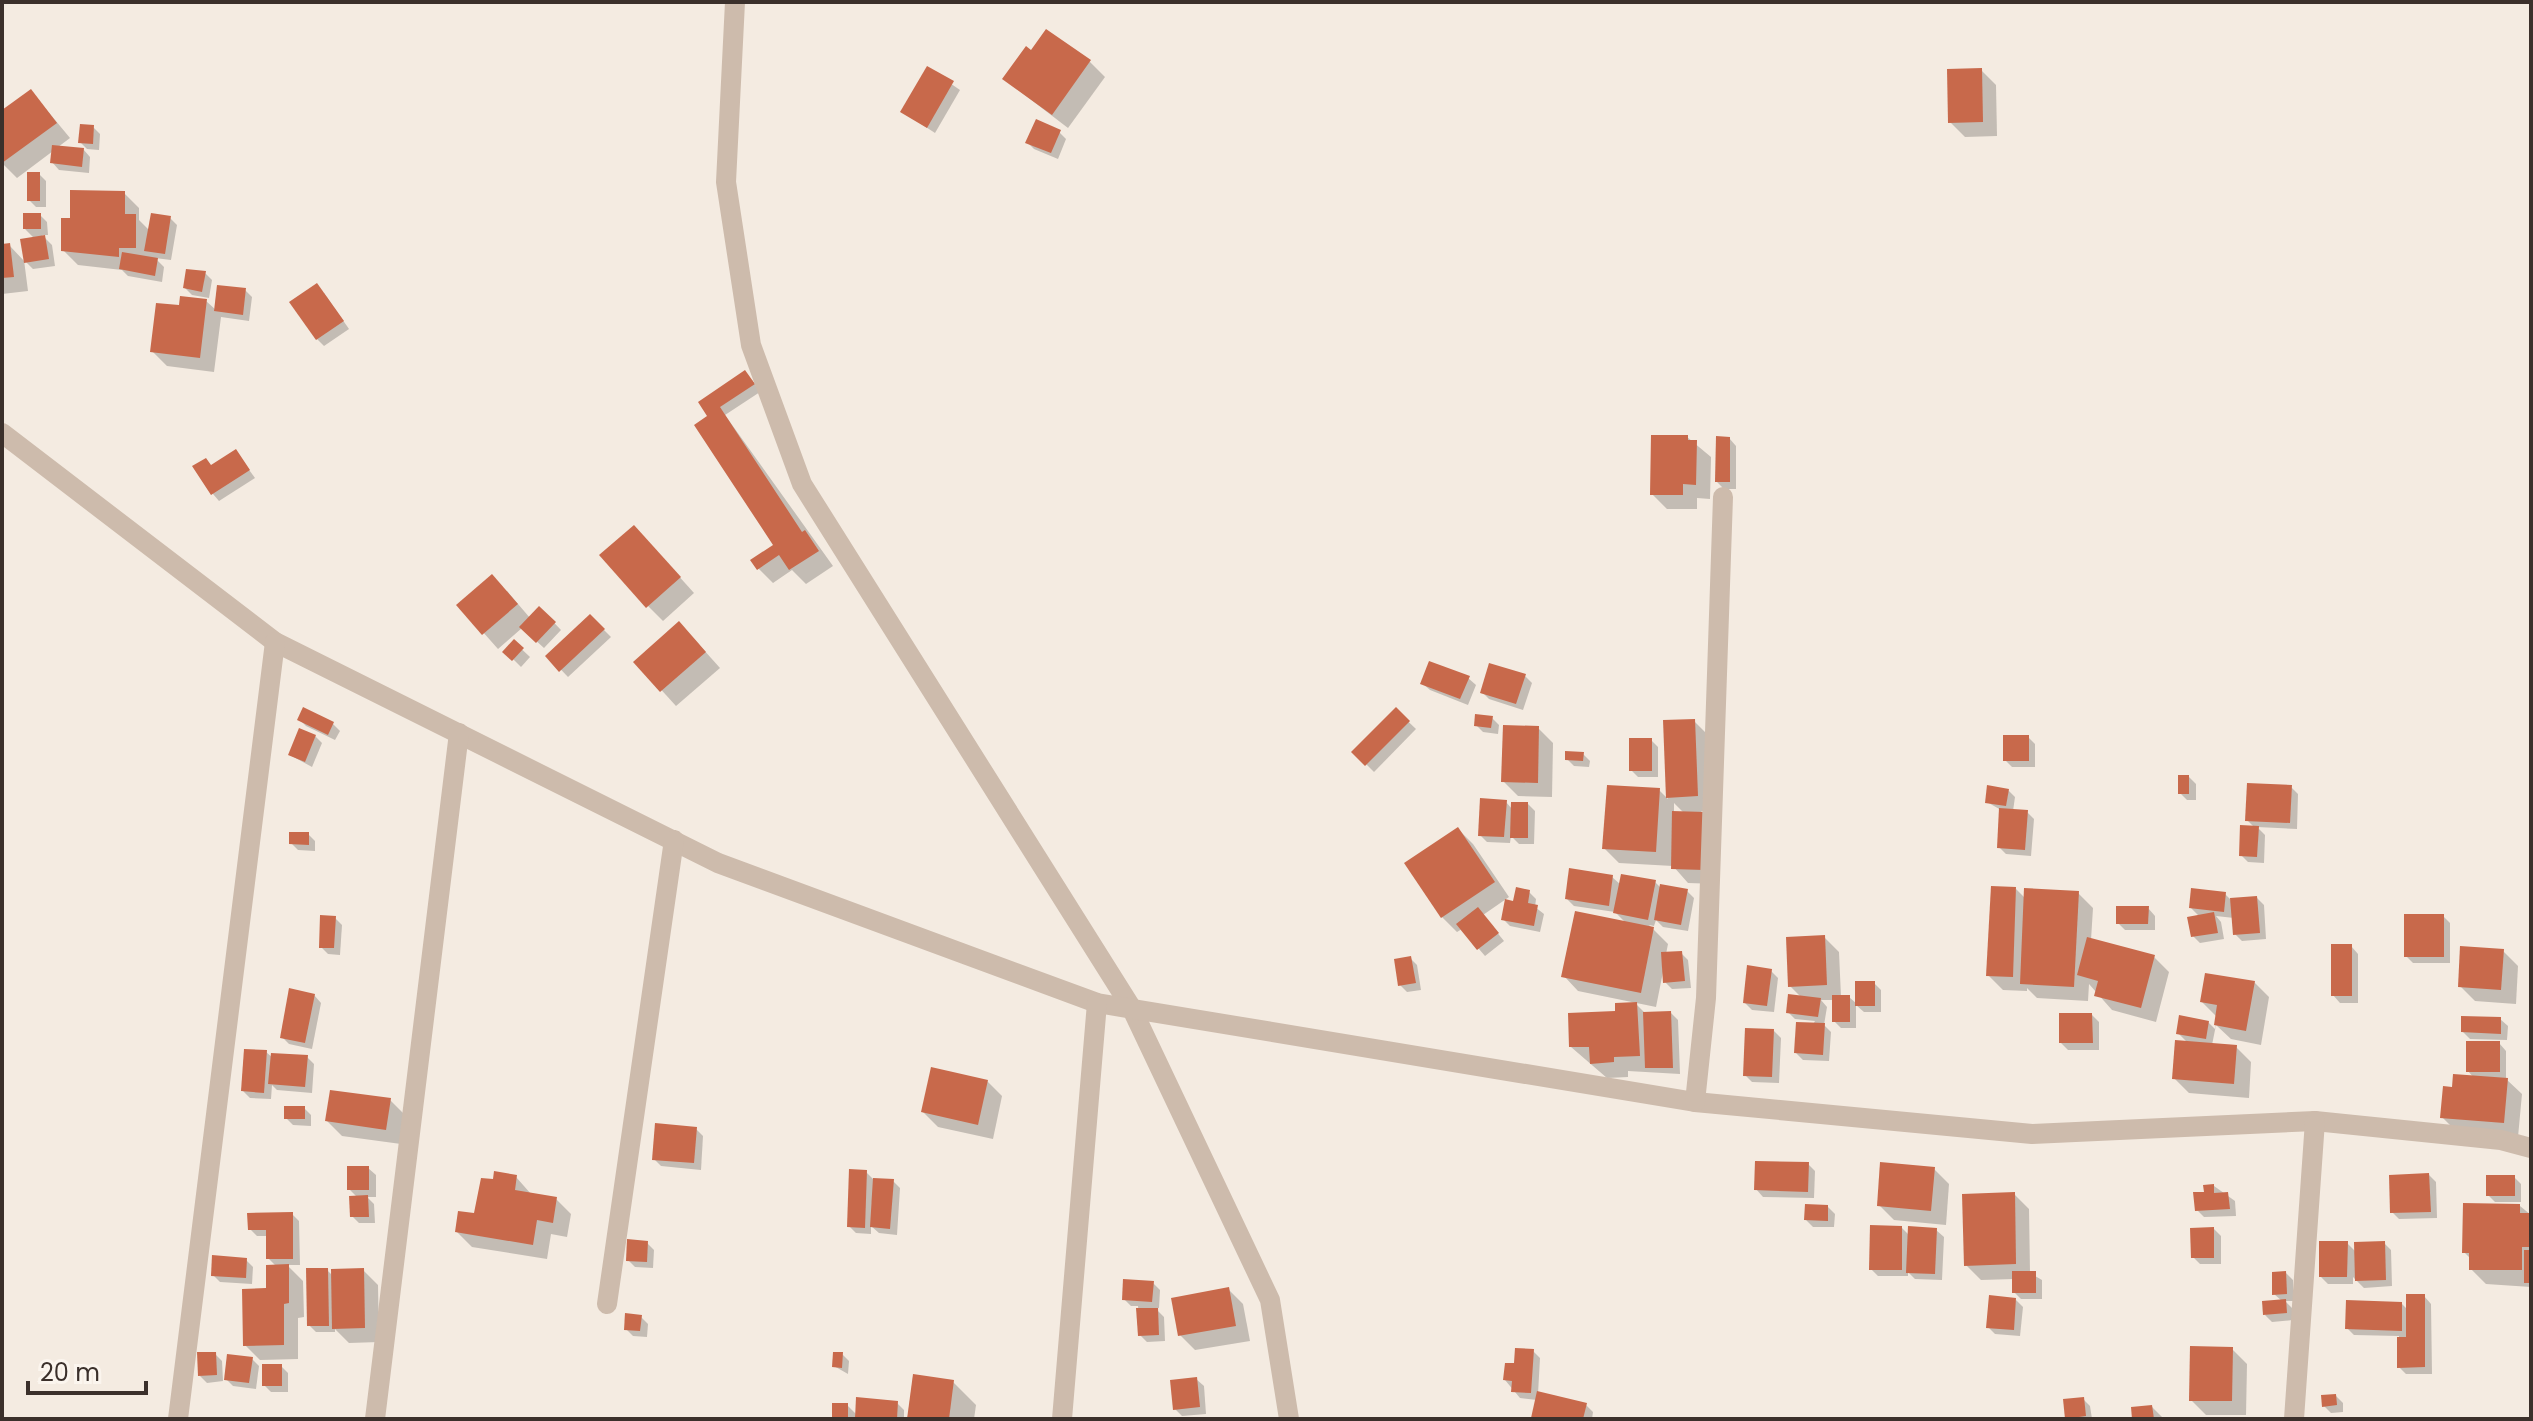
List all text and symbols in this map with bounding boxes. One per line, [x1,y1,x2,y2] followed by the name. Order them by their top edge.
[28,1345,146,1395] scale bar
[40,1356,100,1389] text: 20 m

